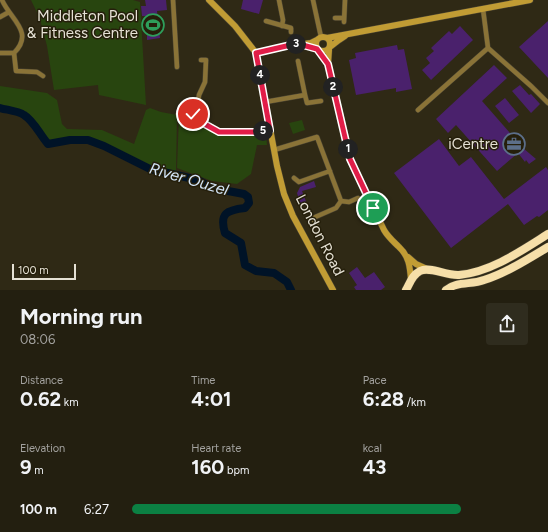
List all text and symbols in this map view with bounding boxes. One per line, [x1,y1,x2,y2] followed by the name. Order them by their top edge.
[27,7,138,42] place label: Middleton Pool & Fitness Centre
[140,12,166,38] sports icon: Middleton Pool & Fitness Centre
[286,34,306,54] pin: 3
[293,37,299,50] text: 3
[250,65,270,85] pin: 4
[257,68,263,81] text: 4
[323,77,343,97] pin: 2
[330,80,336,93] text: 2
[176,97,210,131] pin
[182,103,204,125] icon: check
[253,121,273,141] pin: 5
[260,124,266,137] text: 5
[501,131,527,157] office icon: iCentre
[448,135,498,153] place label: iCentre
[338,139,358,159] pin: 1
[346,142,350,155] text: 1
[147,159,231,199] water label: River Ouzel
[292,191,348,279] street label: London Road
[356,191,390,225] pin
[362,197,384,219] icon: arrive
[12,262,76,281] scale bar
[18,264,49,277] text: 100 m
[20,303,143,330] text: Morning run
[486,303,528,345] button: share
[20,332,55,347] text: 08:06
[20,374,63,387] text: Distance
[191,374,215,387] text: Time
[363,374,386,387] text: Pace
[20,387,61,411] text: 0.62
[191,387,231,411] text: 4:01
[363,387,404,411] text: 6:28
[61,396,79,409] text: km
[404,396,426,409] text: /km
[20,442,65,455] text: Elevation
[191,442,241,455] text: Heart rate
[363,442,382,455] text: kcal
[20,455,32,479] text: 9
[191,455,224,479] text: 160
[363,455,386,479] text: 43
[32,464,44,477] text: m
[224,464,249,477] text: bpm
[20,502,57,517] text: 100 m
[84,502,109,517] text: 6:27

